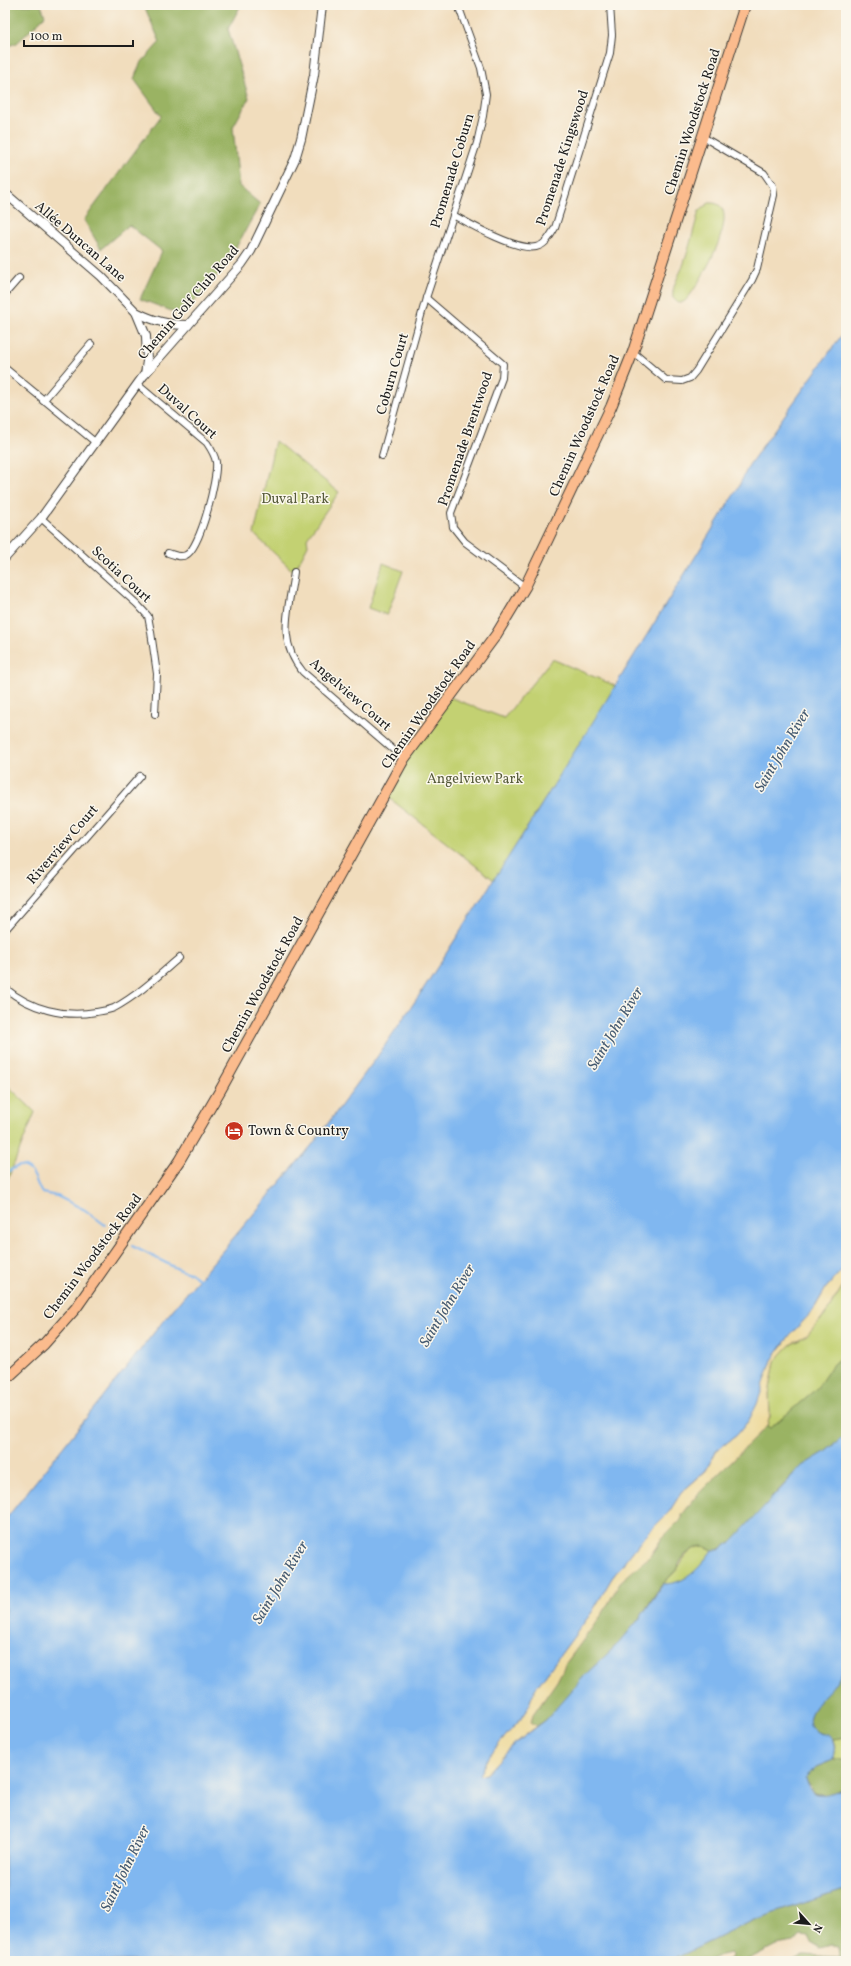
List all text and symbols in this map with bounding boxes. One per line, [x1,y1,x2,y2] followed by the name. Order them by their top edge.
[24,22,133,48] scale bar
[30,29,63,45] text: 100 m
[660,46,726,198] street label: Chemin Woodstock Road
[532,88,594,228] street label: Promenade Kingswood
[426,111,480,231] street label: Promenade Coburn
[30,197,130,287] street label: Allée Duncan Lane
[134,242,244,364] street label: Chemin Golf Club Road
[372,331,414,417] street label: Coburn Court
[545,352,625,500] street label: Chemin Woodstock Road
[434,369,498,509] street label: Promenade Brentwood
[153,380,221,444] street label: Duval Court
[261,490,329,509] park label: Duval Park
[87,542,155,608] street label: Scotia Court
[377,637,481,773] street label: Chemin Woodstock Road
[305,654,395,736] street label: Angelview Court
[750,705,816,796] water label: Saint John River
[427,770,523,789] park label: Angelview Park
[23,801,103,889] street label: Riverview Court
[218,913,309,1057] street label: Chemin Woodstock Road
[583,983,649,1074] water label: Saint John River
[223,1120,245,1142] hotel icon: Town & Country
[248,1122,349,1141] place label: Town & Country
[39,1190,147,1324] street label: Chemin Woodstock Road
[415,1260,481,1351] water label: Saint John River
[248,1537,314,1628] water label: Saint John River
[96,1822,156,1916] water label: Saint John River
[789,1904,829,1944] north arrow
[808,1921,825,1935] text: N

